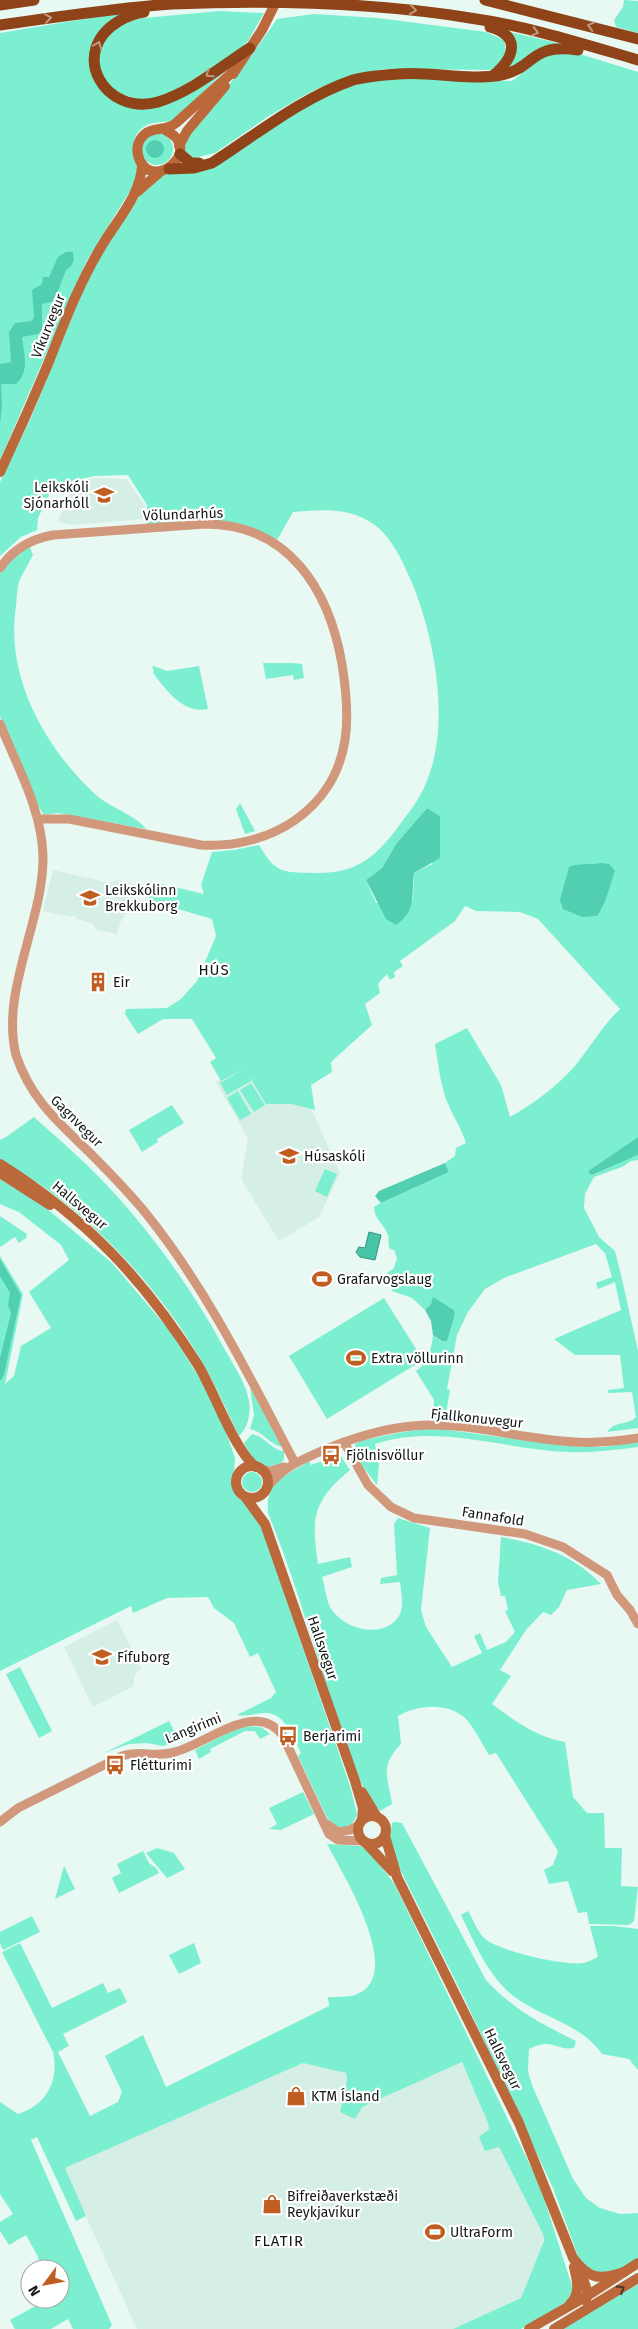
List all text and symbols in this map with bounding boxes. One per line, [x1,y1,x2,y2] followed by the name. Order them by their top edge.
[409,5,417,15] one-way arrow
[45,13,53,24] one-way arrow
[588,21,596,31] one-way arrow
[530,27,539,37] one-way arrow
[91,41,102,50] one-way arrow
[206,68,215,78] one-way arrow
[28,291,69,361] street label: Víkurvegur
[23,479,89,512] place label: Leikskóli Sjónarhóll
[93,484,115,506] school or university icon: Leikskóli Sjónarhóll
[143,505,224,524] street label: Völundarhús
[105,882,178,915] place label: Leikskólinn Brekkuborg
[79,887,101,909] school or university icon: Leikskólinn Brekkuborg
[198,961,230,979] district label: HÚS
[87,971,109,993] building icon: Eir
[113,974,130,991] place label: Eir
[47,1092,107,1151] street label: Gagnvegur
[278,1145,300,1167] school or university icon: Húsaskóli
[304,1148,365,1165] place label: Húsaskóli
[49,1177,111,1234] street label: Hallsvegur
[311,1268,333,1290] sports icon: Grafarvogslaug
[337,1271,432,1288] place label: Grafarvogslaug
[345,1347,367,1369] sports icon: Extra völlurinn
[371,1350,464,1367] place label: Extra völlurinn
[430,1405,525,1432] street label: Fjallkonuvegur
[320,1444,342,1466] bus stop icon: Fjölnisvöllur
[346,1447,424,1464] place label: Fjölnisvöllur
[461,1503,525,1530] street label: Fannafold
[304,1614,342,1683] street label: Hallsvegur
[91,1646,113,1668] school or university icon: Fífuborg
[117,1649,170,1666] place label: Fífuborg
[163,1709,224,1747] street label: Langirimi
[277,1725,299,1747] bus stop icon: Berjarimi
[303,1728,361,1745] place label: Berjarimi
[104,1754,126,1776] bus stop icon: Flétturimi
[130,1757,192,1774] place label: Flétturimi
[480,2026,525,2093] street label: Hallsvegur
[285,2085,307,2107] shop icon: KTM Ísland
[311,2087,380,2105] place label: KTM Ísland
[287,2188,398,2221] place label: Bifreiðaverkstæði Reykjavíkur
[261,2193,283,2215] shop icon: Bifreiðaverkstæði Reykjavíkur
[424,2221,446,2243] sports icon: UltraForm
[450,2224,513,2241] place label: UltraForm
[254,2232,304,2250] district label: FLATIR
[20,2259,70,2309] north arrow
[25,2282,44,2299] text: N
[616,2285,625,2295] one-way arrow

